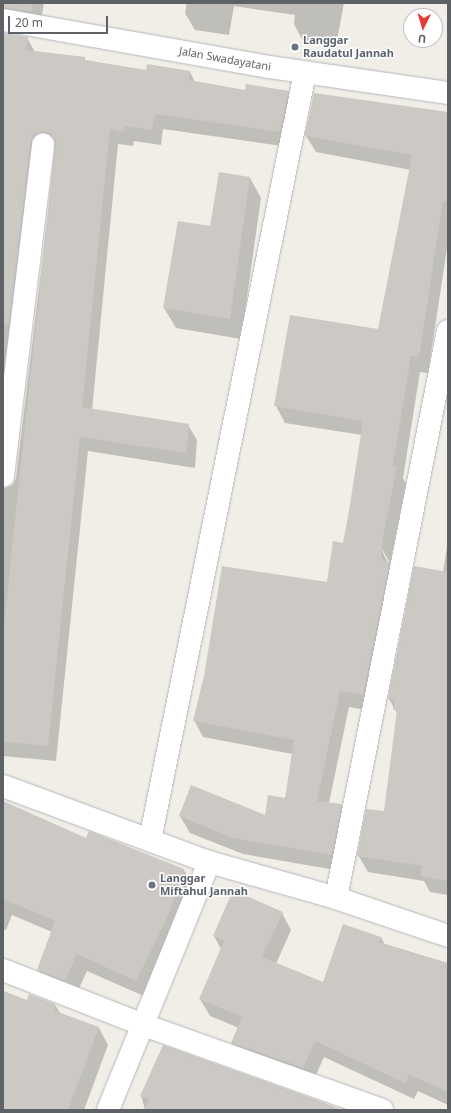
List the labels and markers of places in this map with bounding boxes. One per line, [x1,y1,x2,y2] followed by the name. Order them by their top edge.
[303,34,394,60] place label: Langgar Raudatul Jannah
[290,42,300,52] marker: Langgar Raudatul Jannah
[160,872,248,898] place label: Langgar Miftahul Jannah
[147,880,157,890] marker: Langgar Miftahul Jannah

